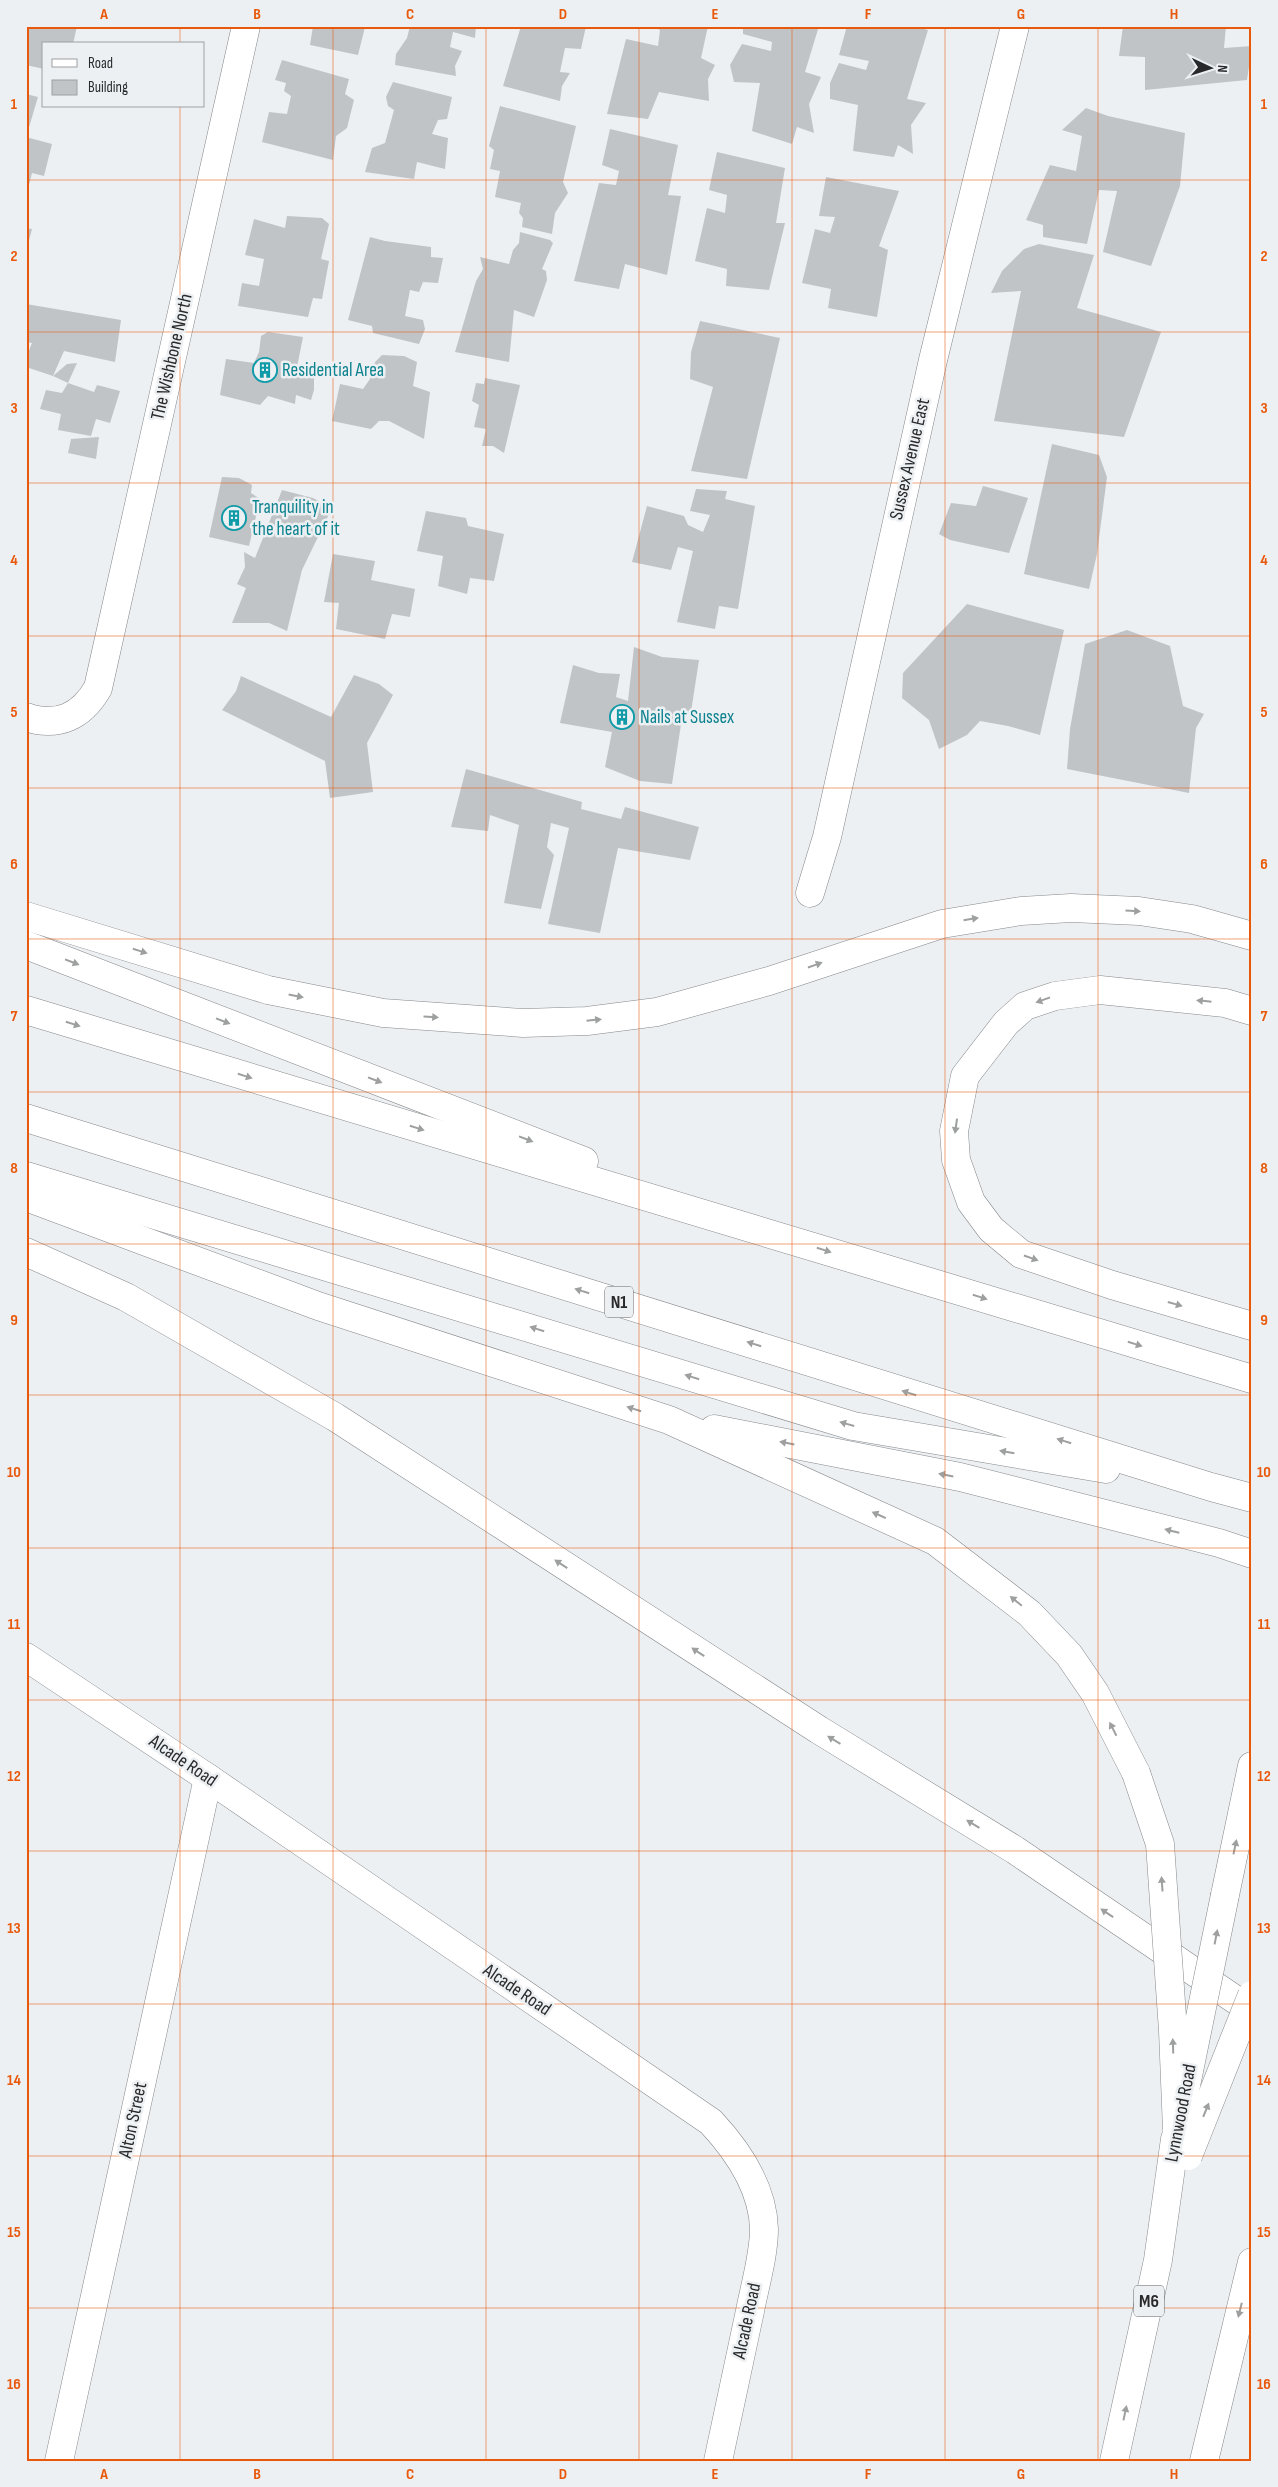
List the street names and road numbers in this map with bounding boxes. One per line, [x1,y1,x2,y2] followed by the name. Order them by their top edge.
[146,292,198,422] street label: The Wishbone North
[885,396,935,522] street label: Sussex Avenue East
[605,1286,633,1318] road number: N1
[144,1729,221,1792] street label: Alcade Road
[478,1958,555,2021] street label: Alcade Road
[1160,2062,1202,2164] street label: Lynnwood Road
[114,2080,152,2161] street label: Alton Street
[728,2281,766,2362] street label: Alcade Road
[1134,2286,1164,2316] road number: M6

